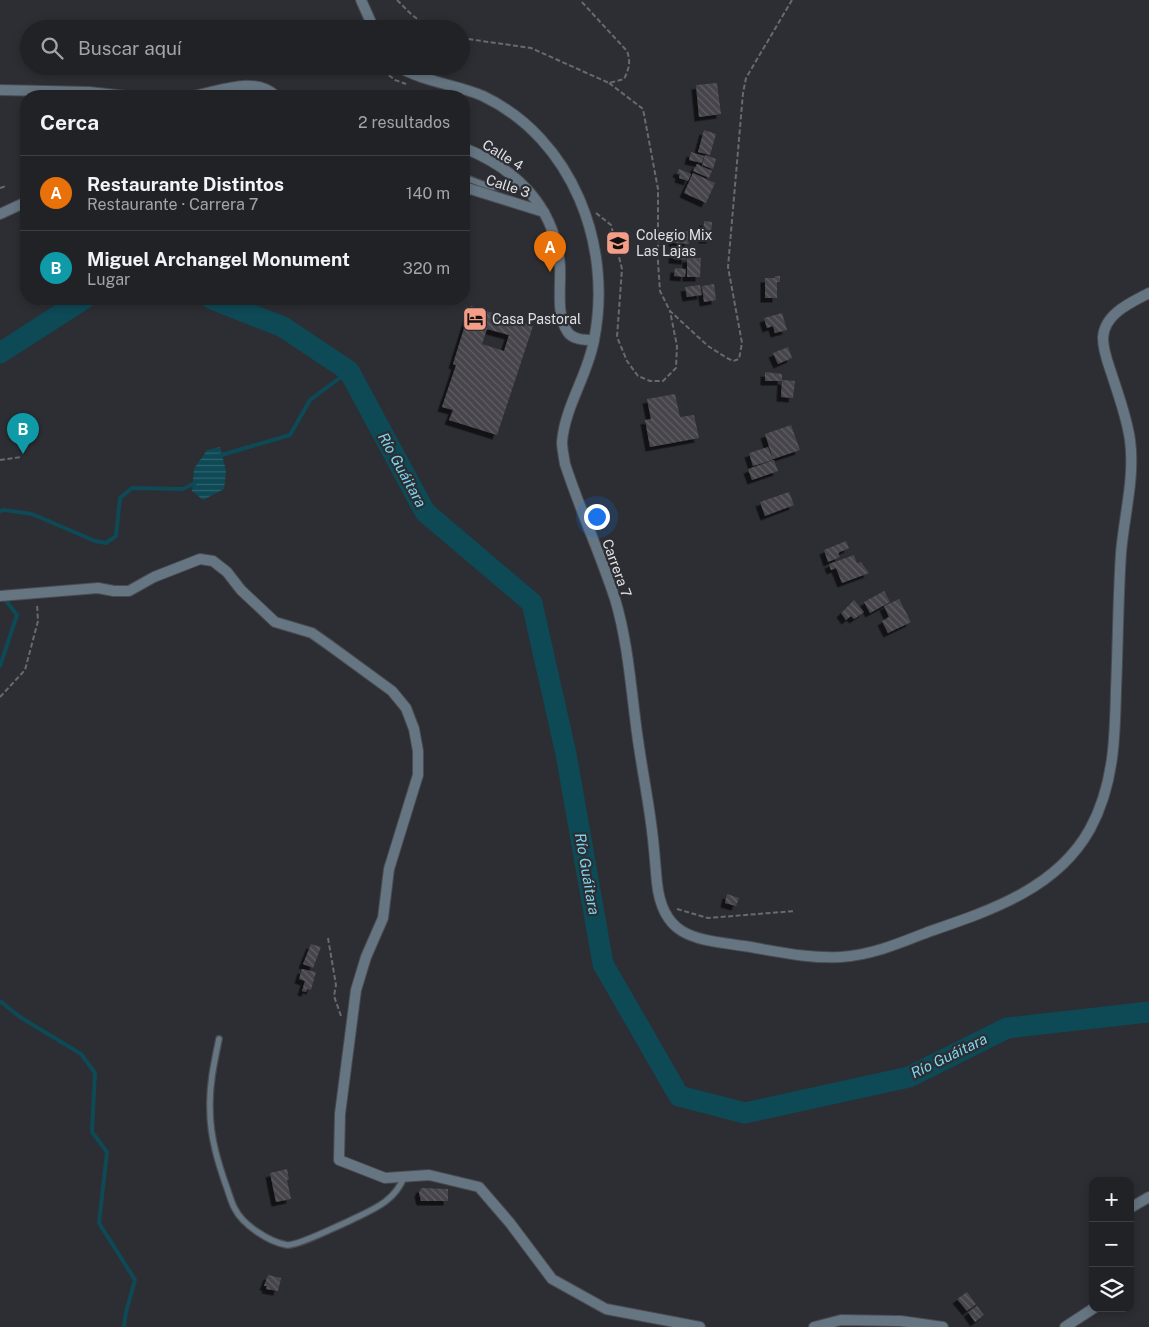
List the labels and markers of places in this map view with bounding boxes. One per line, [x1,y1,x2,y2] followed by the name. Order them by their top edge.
[636,227,713,259] place label: Colegio Mix Las Lajas
[605,230,631,256] school or university icon: Colegio Mix Las Lajas
[534,231,566,272] pin: A
[462,306,488,332] hotel icon: Casa Pastoral
[492,311,581,327] place label: Casa Pastoral
[7,413,39,454] pin: B

